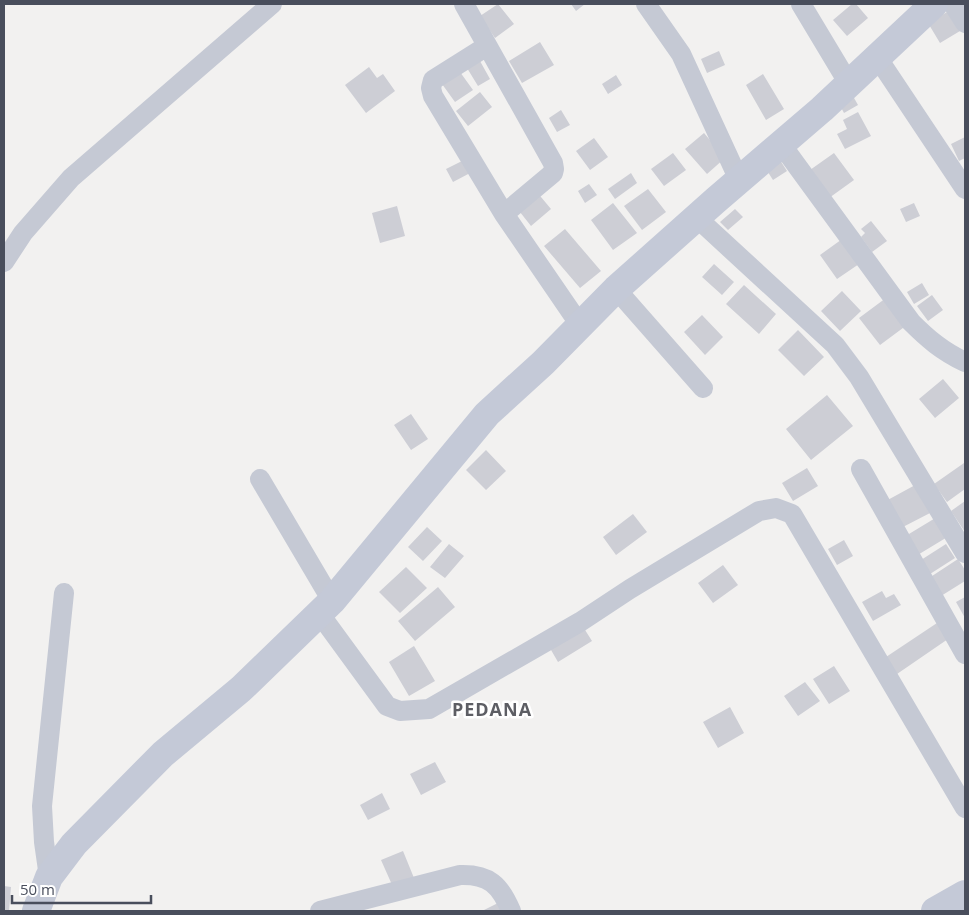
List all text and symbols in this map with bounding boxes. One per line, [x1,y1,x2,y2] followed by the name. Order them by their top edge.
[452,697,532,721] district label: PEDANA
[12,872,151,904] scale bar
[20,879,55,899] text: 50 m

